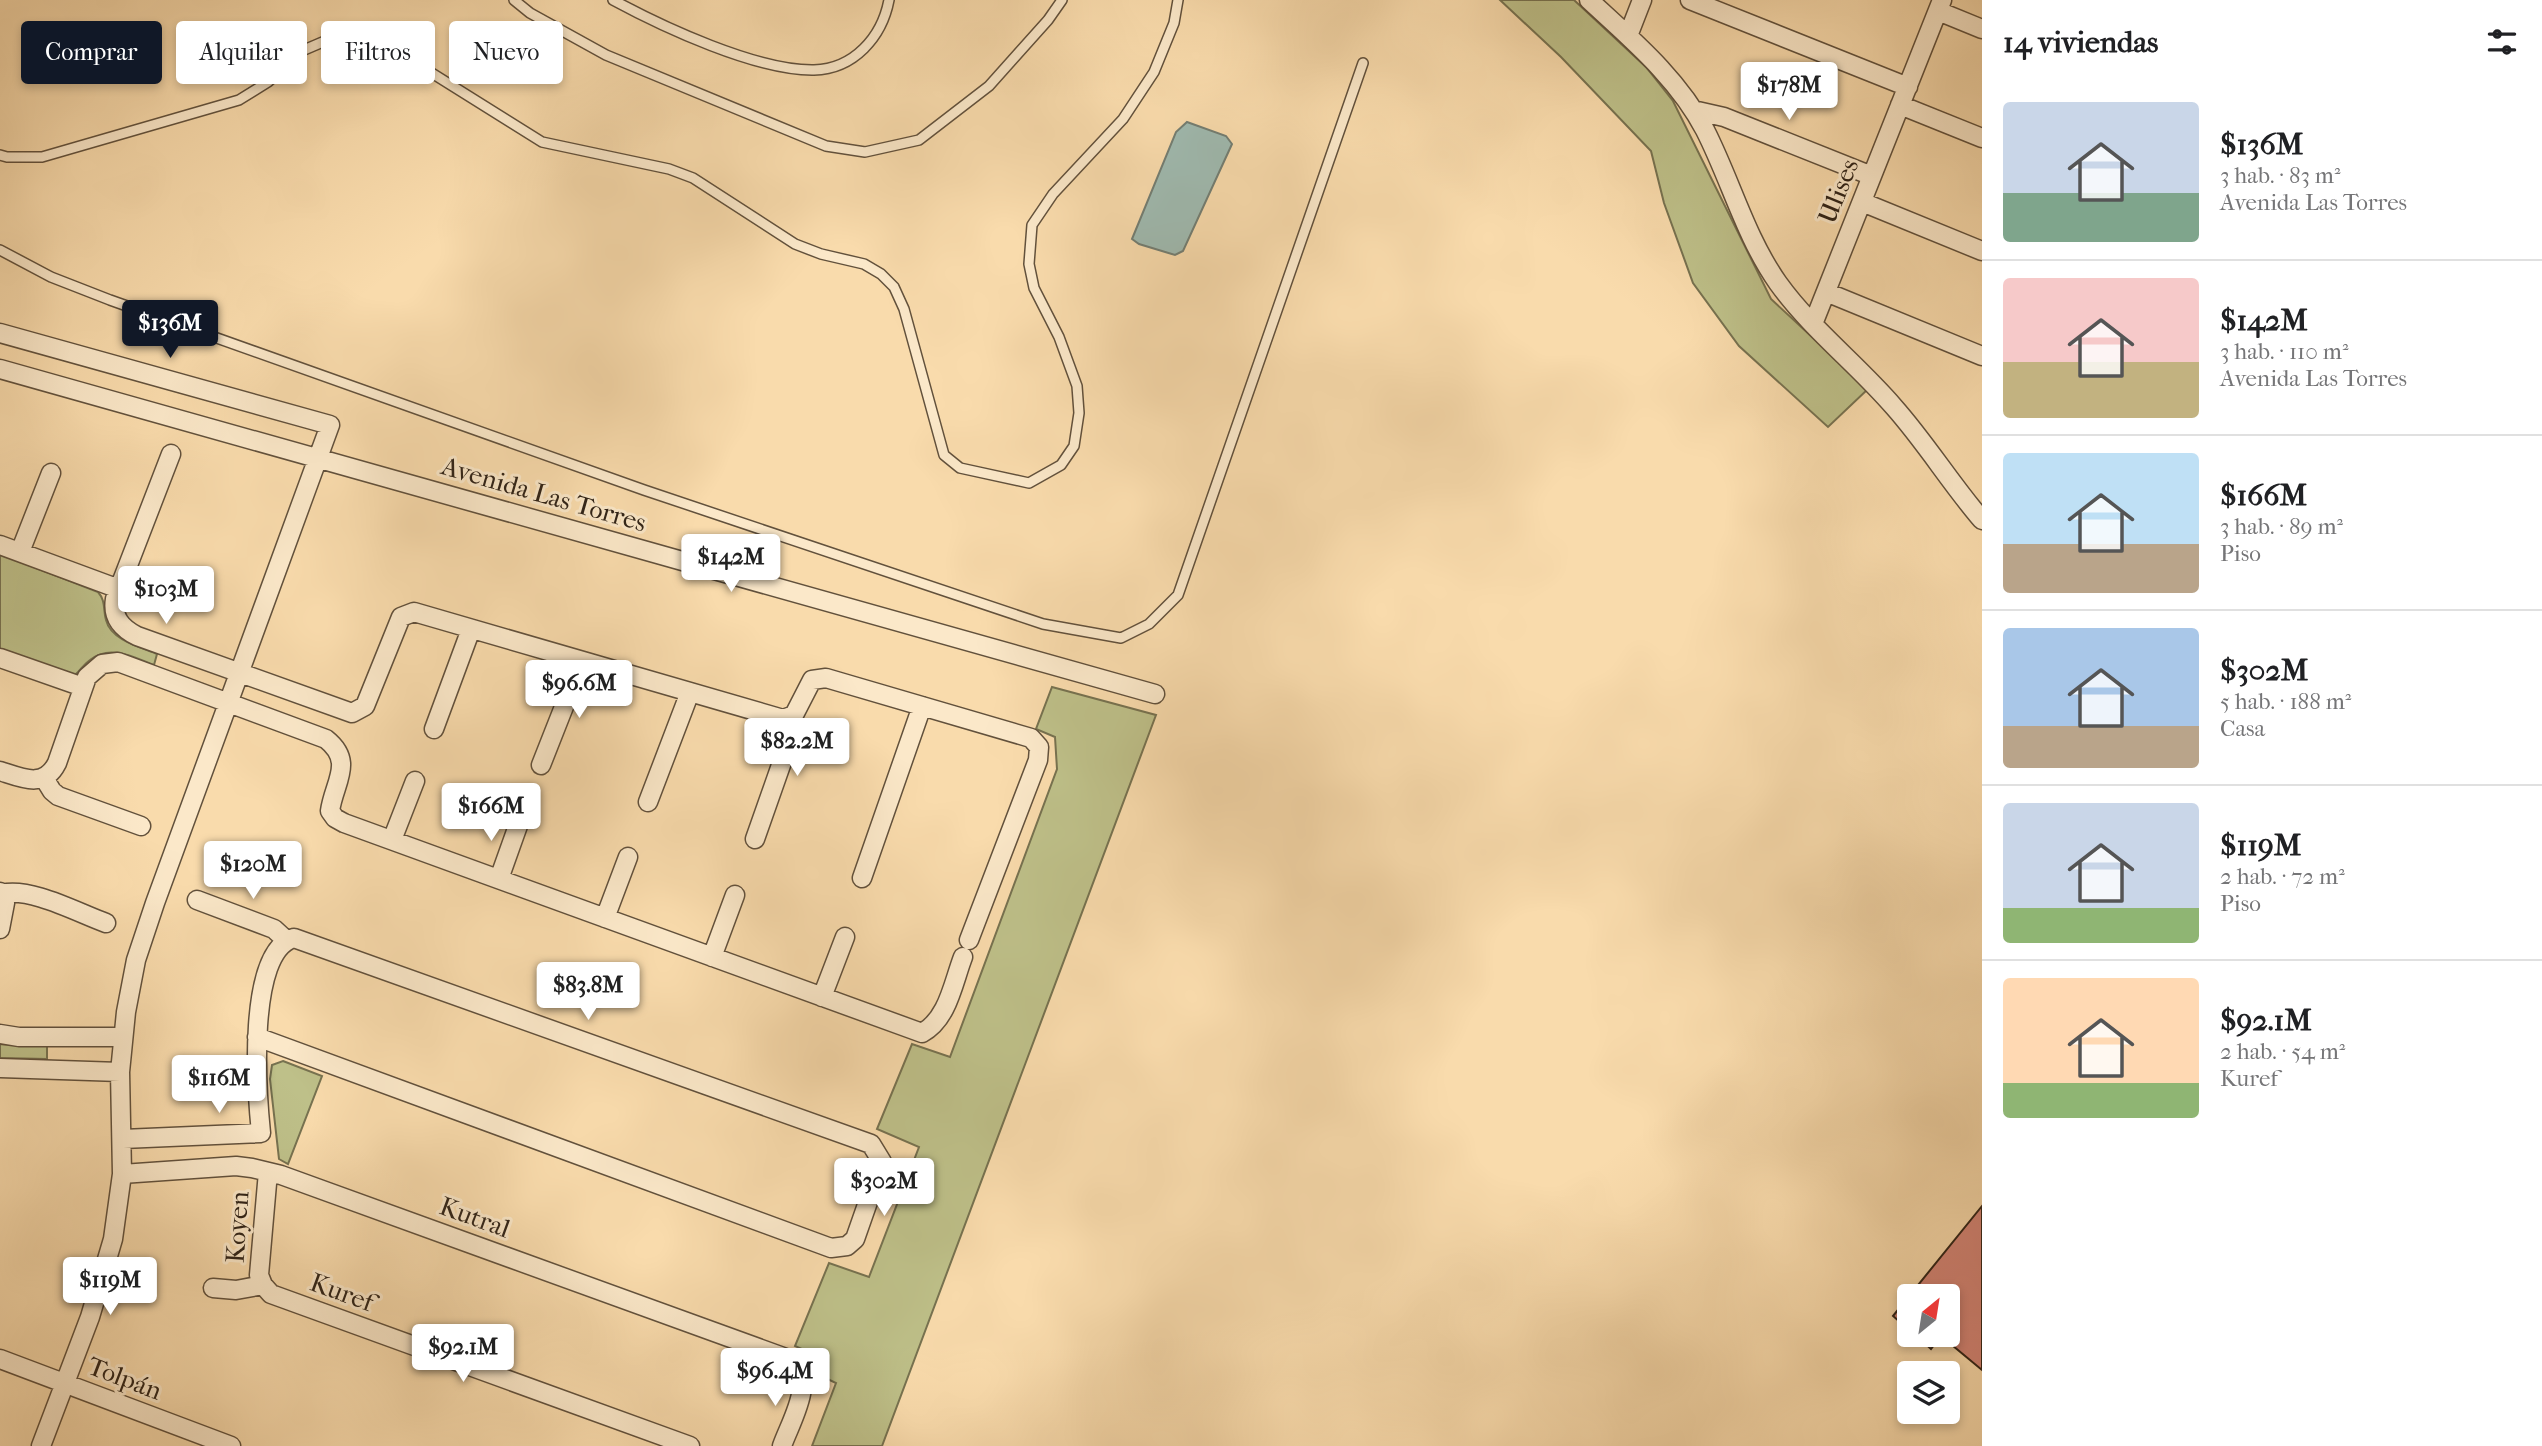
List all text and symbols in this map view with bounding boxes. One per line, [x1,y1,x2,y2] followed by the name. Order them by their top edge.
[21,21,162,84] chip: Comprar
[176,21,307,84] chip: Alquilar
[321,21,435,84] chip: Filtros
[449,21,563,84] chip: Nuevo
[2483,23,2521,61] icon: filters
[2003,25,2158,60] text: 14 viviendas
[1740,62,1838,122] pin: $178M
[1757,71,1821,98] text: $178M
[2220,127,2303,162] text: $136M
[2059,130,2143,214] icon: home
[1812,154,1865,228] street label: Ulises
[2220,162,2340,189] text: 3 hab. · 83 m²
[2220,189,2407,216] text: Avenida Las Torres
[121,300,219,360] pin: $136M
[2220,303,2308,338] text: $142M
[2059,306,2143,390] icon: home
[138,309,202,336] text: $136M
[2220,338,2348,365] text: 3 hab. · 110 m²
[2220,365,2407,392] text: Avenida Las Torres
[437,450,650,539] street label: Avenida Las Torres
[2220,478,2307,513] text: $166M
[2059,481,2143,565] icon: home
[2220,513,2343,540] text: 3 hab. · 89 m²
[682,534,780,594] pin: $142M
[2220,540,2261,567] text: Piso
[697,543,765,570] text: $142M
[117,566,215,626] pin: $103M
[134,575,198,602] text: $103M
[2220,653,2308,688] text: $302M
[2059,656,2143,740] icon: home
[522,660,636,720] pin: $96.6M
[541,669,617,696] text: $96.6M
[2220,688,2351,715] text: 5 hab. · 188 m²
[2220,715,2265,742] text: Casa
[740,718,854,778] pin: $82.2M
[760,727,834,754] text: $82.2M
[442,784,540,843] pin: $166M
[458,792,524,819] text: $166M
[2220,828,2301,863] text: $119M
[2059,831,2143,915] icon: home
[204,842,302,901] pin: $120M
[220,850,286,877] text: $120M
[2220,863,2345,890] text: 2 hab. · 72 m²
[2220,890,2261,917] text: Piso
[531,962,645,1022] pin: $83.8M
[553,971,623,998] text: $83.8M
[2220,1003,2312,1038] text: $92.1M
[2059,1006,2143,1090] icon: home
[2220,1038,2345,1065] text: 2 hab. · 54 m²
[170,1056,268,1115] pin: $116M
[188,1064,250,1091] text: $116M
[2220,1065,2278,1092] text: Kuref
[835,1158,933,1218] pin: $302M
[850,1167,918,1194] text: $302M
[220,1190,255,1264] street label: Koyen
[435,1190,514,1244] street label: Kutral
[61,1258,159,1317] pin: $119M
[79,1266,141,1293] text: $119M
[306,1267,383,1320] street label: Kuref
[1897,1284,1960,1348] north arrow
[1897,1284,1960,1424] map controls
[406,1324,520,1384] pin: $92.1M
[428,1333,498,1360] text: $92.1M
[718,1348,832,1408] pin: $96.4M
[84,1350,166,1407] street label: Tolpán
[737,1357,813,1384] text: $96.4M
[1897,1361,1960,1424] button: layers

